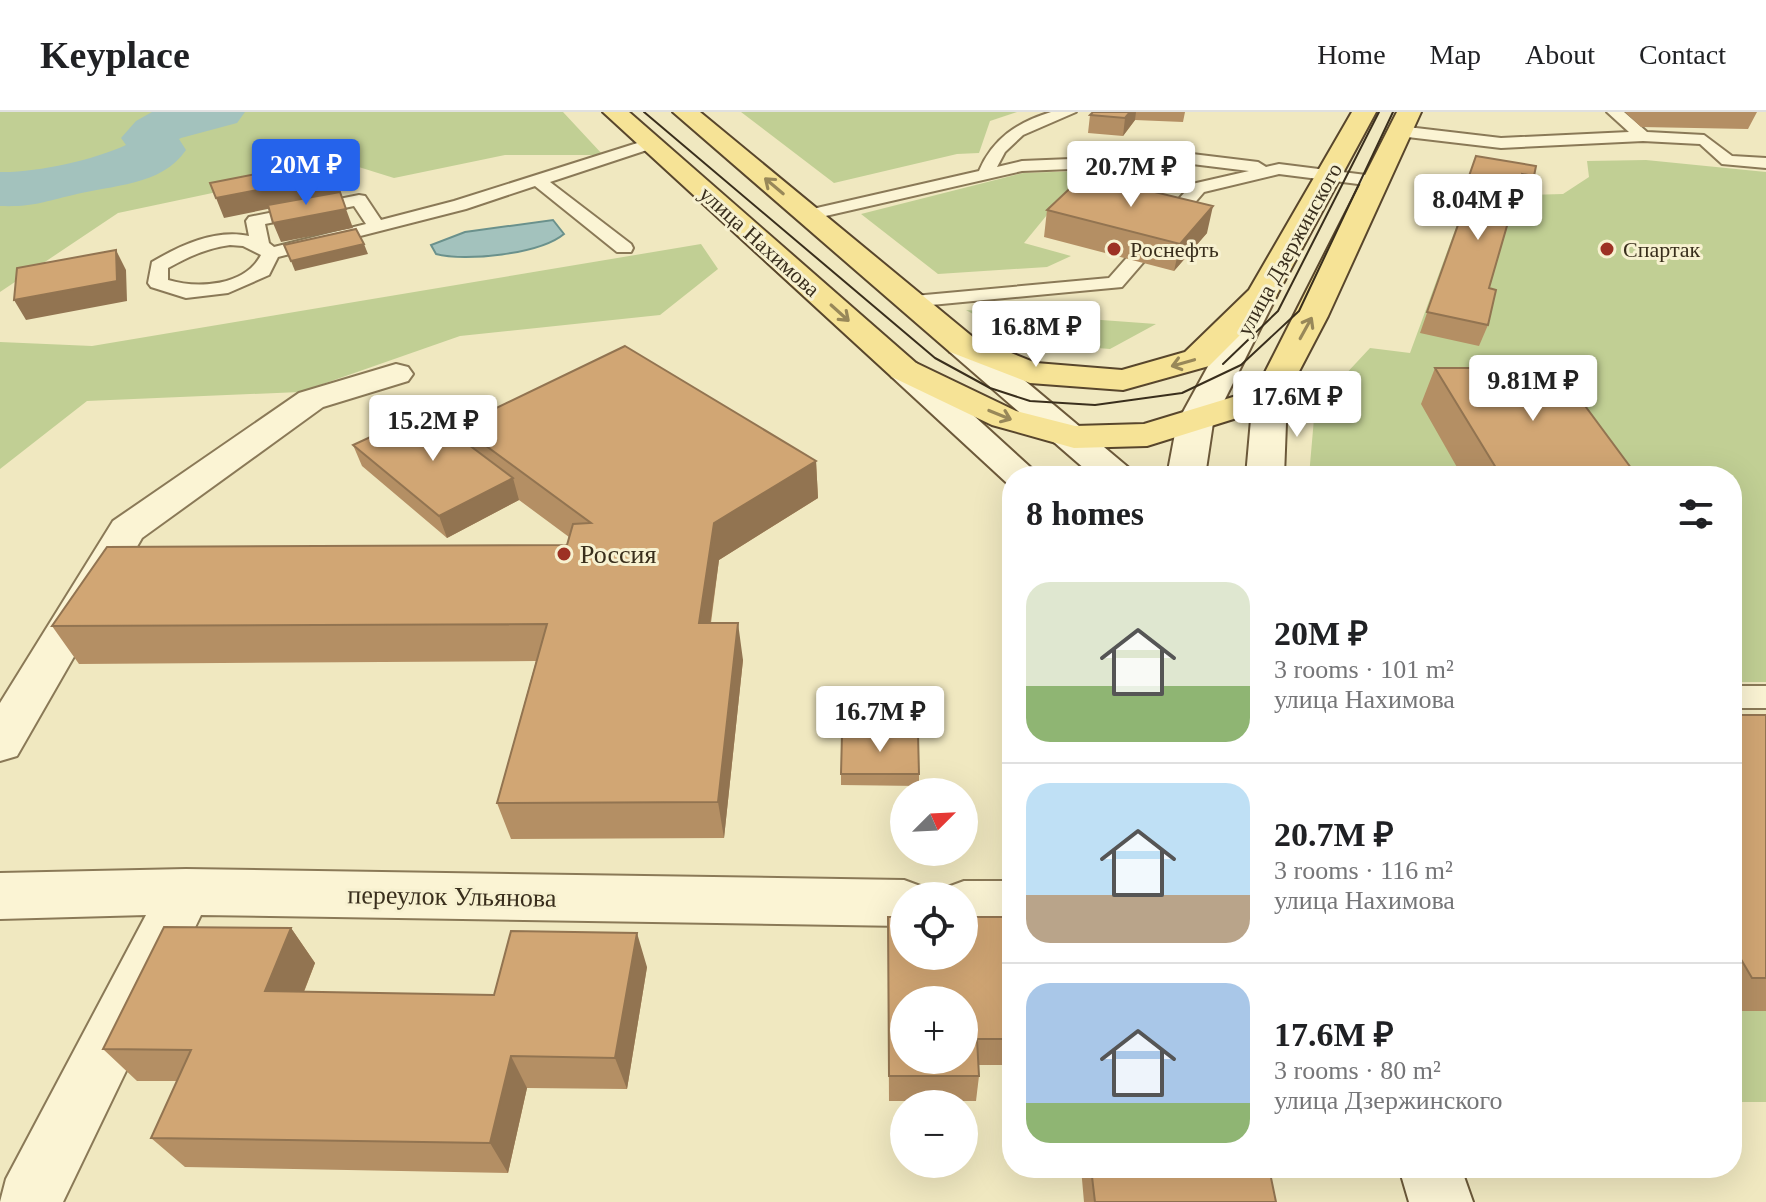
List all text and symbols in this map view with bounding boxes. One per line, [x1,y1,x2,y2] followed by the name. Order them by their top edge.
[40,34,190,76] text: Keyplace
[1317,39,1386,70] text: Home
[1430,39,1481,70] text: Map
[1525,39,1595,70] text: About
[1639,39,1726,70] text: Contact
[250,139,362,207] pin: 20M ₽
[1057,141,1205,209] pin: 20.7M ₽
[270,150,342,179] text: 20M ₽
[1085,152,1177,181] text: 20.7M ₽
[1232,159,1347,340] street label: улица Дзержинского
[1404,174,1552,242] pin: 8.04M ₽
[764,177,785,195] one-way arrow
[694,181,825,302] street label: улица Нахимова
[1432,185,1524,214] text: 8.04M ₽
[1130,237,1219,262] place label: Роснефть
[1623,237,1701,262] place label: Спартак
[1105,240,1123,258] marker: Роснефть
[1598,240,1616,258] marker: Спартак
[962,301,1110,369] pin: 16.8M ₽
[830,304,850,322] one-way arrow
[990,312,1082,341] text: 16.8M ₽
[1298,317,1314,340] one-way arrow
[1459,355,1607,423] pin: 9.81M ₽
[1170,356,1196,371] one-way arrow
[1487,366,1579,395] text: 9.81M ₽
[1223,371,1371,439] pin: 17.6M ₽
[1251,382,1343,411] text: 17.6M ₽
[359,395,507,463] pin: 15.2M ₽
[387,406,479,435] text: 15.2M ₽
[987,409,1012,423] one-way arrow
[1674,492,1718,536] icon: filters
[1026,495,1144,532] text: 8 homes
[580,540,656,569] place label: Россия
[555,545,573,563] marker: Россия
[1090,614,1186,710] icon: home
[1274,615,1368,652] text: 20M ₽
[1274,655,1454,684] text: 3 rooms · 101 m²
[1274,685,1455,714] text: улица Нахимова
[806,686,954,754] pin: 16.7M ₽
[834,697,926,726] text: 16.7M ₽
[890,778,978,866] north arrow
[890,778,978,1178] map controls
[1090,815,1186,911] icon: home
[1274,816,1394,853] text: 20.7M ₽
[1274,856,1453,885] text: 3 rooms · 116 m²
[347,880,557,913] street label: переулок Ульянова
[890,882,978,970] button: locate
[1274,886,1455,915] text: улица Нахимова
[890,986,978,1074] button: +
[1090,1015,1186,1111] icon: home
[1274,1016,1394,1053] text: 17.6M ₽
[1274,1056,1441,1085] text: 3 rooms · 80 m²
[1274,1086,1503,1115] text: улица Дзержинского
[890,1090,978,1178] button: −

